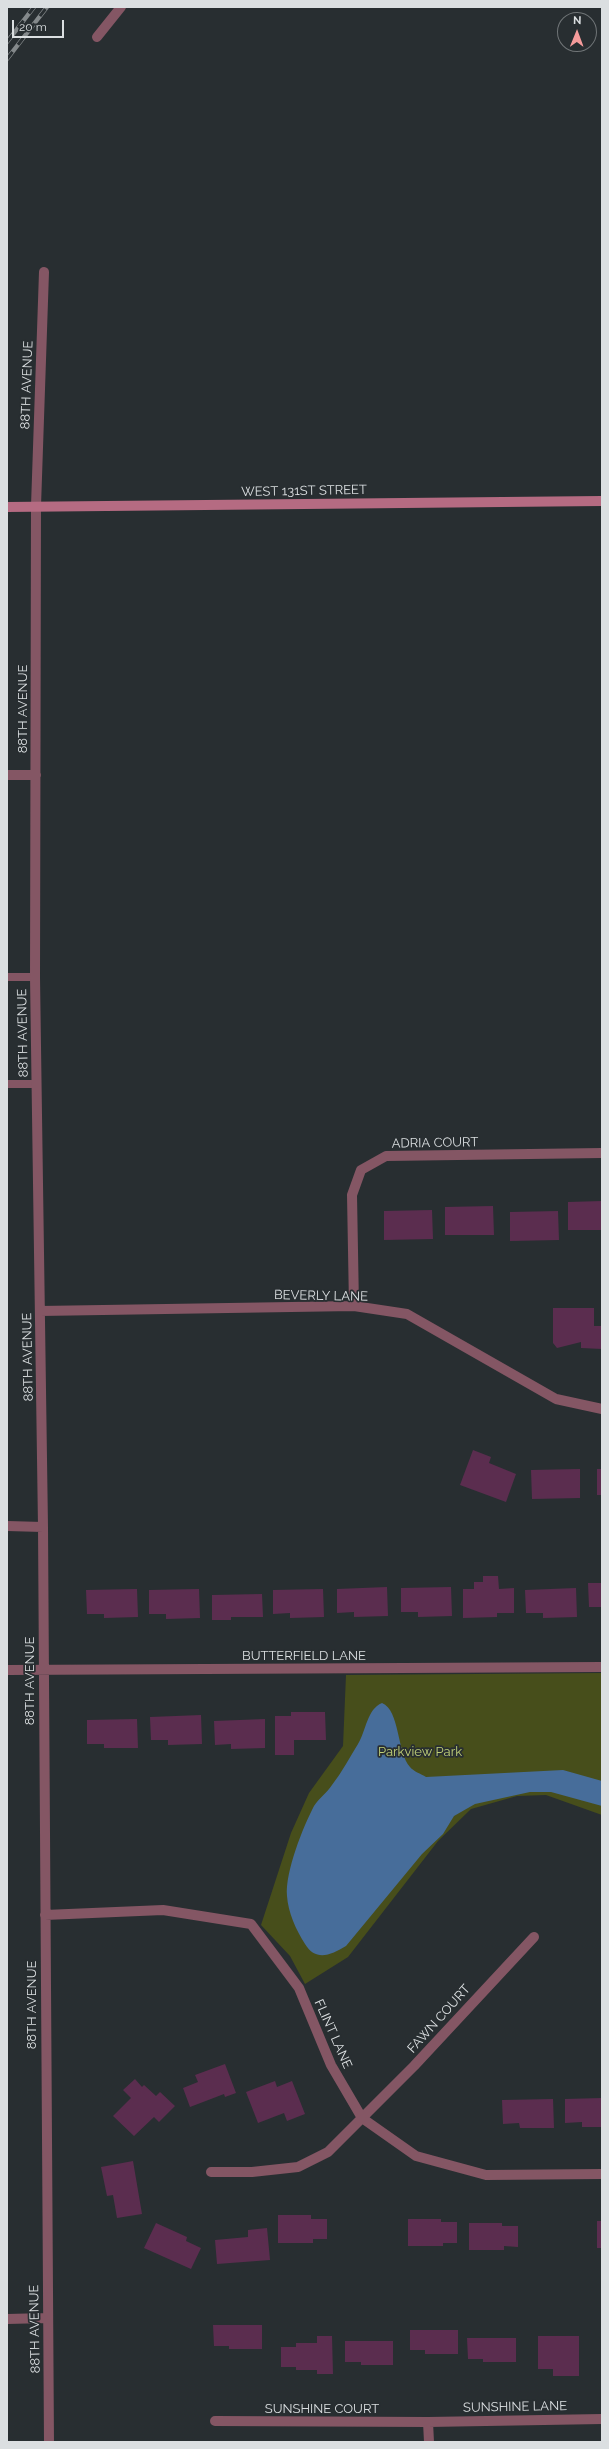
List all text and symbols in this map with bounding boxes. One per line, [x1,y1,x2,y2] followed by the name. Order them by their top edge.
[14,12,66,38] scale bar
[557,12,597,52] north arrow
[573,14,582,27] text: N
[19,20,47,34] text: 20 m
[18,340,36,430] street label: 88TH AVENUE
[241,482,367,500] street label: WEST 131ST STREET
[15,665,31,753] street label: 88TH AVENUE
[14,988,32,1078] street label: 88TH AVENUE
[392,1134,478,1152] street label: ADRIA COURT
[274,1287,368,1305] street label: BEVERLY LANE
[19,1312,37,1402] street label: 88TH AVENUE
[22,1637,38,1725] street label: 88TH AVENUE
[242,1648,366,1664] street label: BUTTERFIELD LANE
[378,1744,462,1760] park label: Parkview Park
[24,1961,40,2049] street label: 88TH AVENUE
[404,1982,474,2056] street label: FAWN COURT
[311,1997,355,2071] street label: FLINT LANE
[26,2284,44,2374] street label: 88TH AVENUE
[463,2398,567,2416] street label: SUNSHINE LANE
[265,2401,379,2417] street label: SUNSHINE COURT

